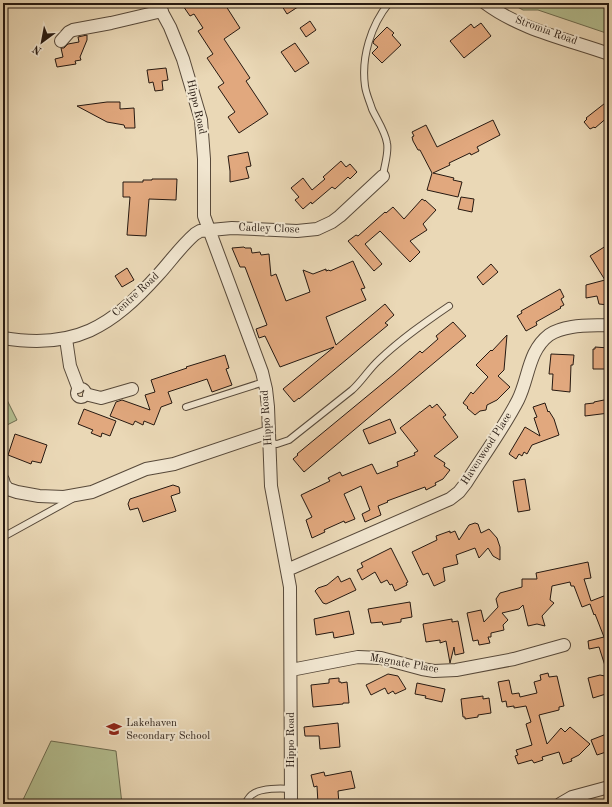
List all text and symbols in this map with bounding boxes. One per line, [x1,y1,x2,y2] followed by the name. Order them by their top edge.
[513,15,579,47] street label: Stromia Road
[22,22,62,62] north arrow
[31,42,44,56] text: N
[184,78,208,136] street label: Hippo Road
[238,222,300,236] street label: Cadley Close
[111,271,162,319] street label: Centre Road
[260,389,274,446] street label: Hippo Road
[460,411,514,487] street label: Havenwood Place
[369,653,439,675] street label: Magnate Place
[286,712,297,768] street label: Hippo Road
[126,718,210,742] place label: Lakehaven Secondary School
[105,720,123,738] school or university icon: Lakehaven Secondary School

